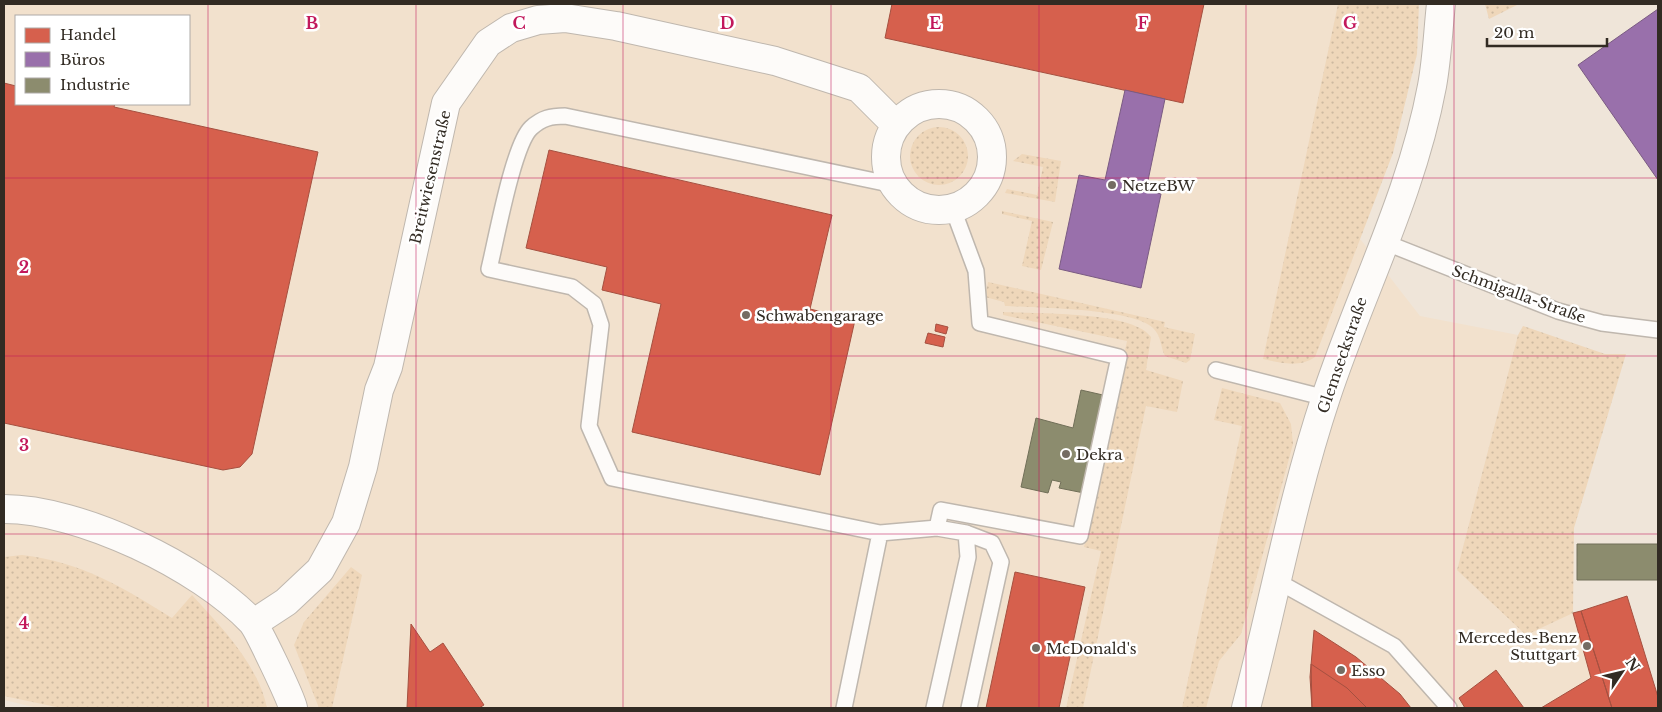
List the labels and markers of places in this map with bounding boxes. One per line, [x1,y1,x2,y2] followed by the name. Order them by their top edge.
[1122,176,1195,195] place label: NetzeBW
[1106,179,1118,191] marker: NetzeBW
[756,306,884,325] place label: Schwabengarage
[740,309,752,321] marker: Schwabengarage
[1076,445,1123,464] place label: Dekra
[1060,448,1072,460] marker: Dekra
[1458,628,1577,664] place label: Mercedes-Benz Stuttgart
[1046,639,1137,658] place label: McDonald's
[1581,640,1593,652] marker: Mercedes-Benz Stuttgart
[1030,642,1042,654] marker: McDonald's
[1351,661,1386,680] place label: Esso
[1335,664,1347,676] marker: Esso

